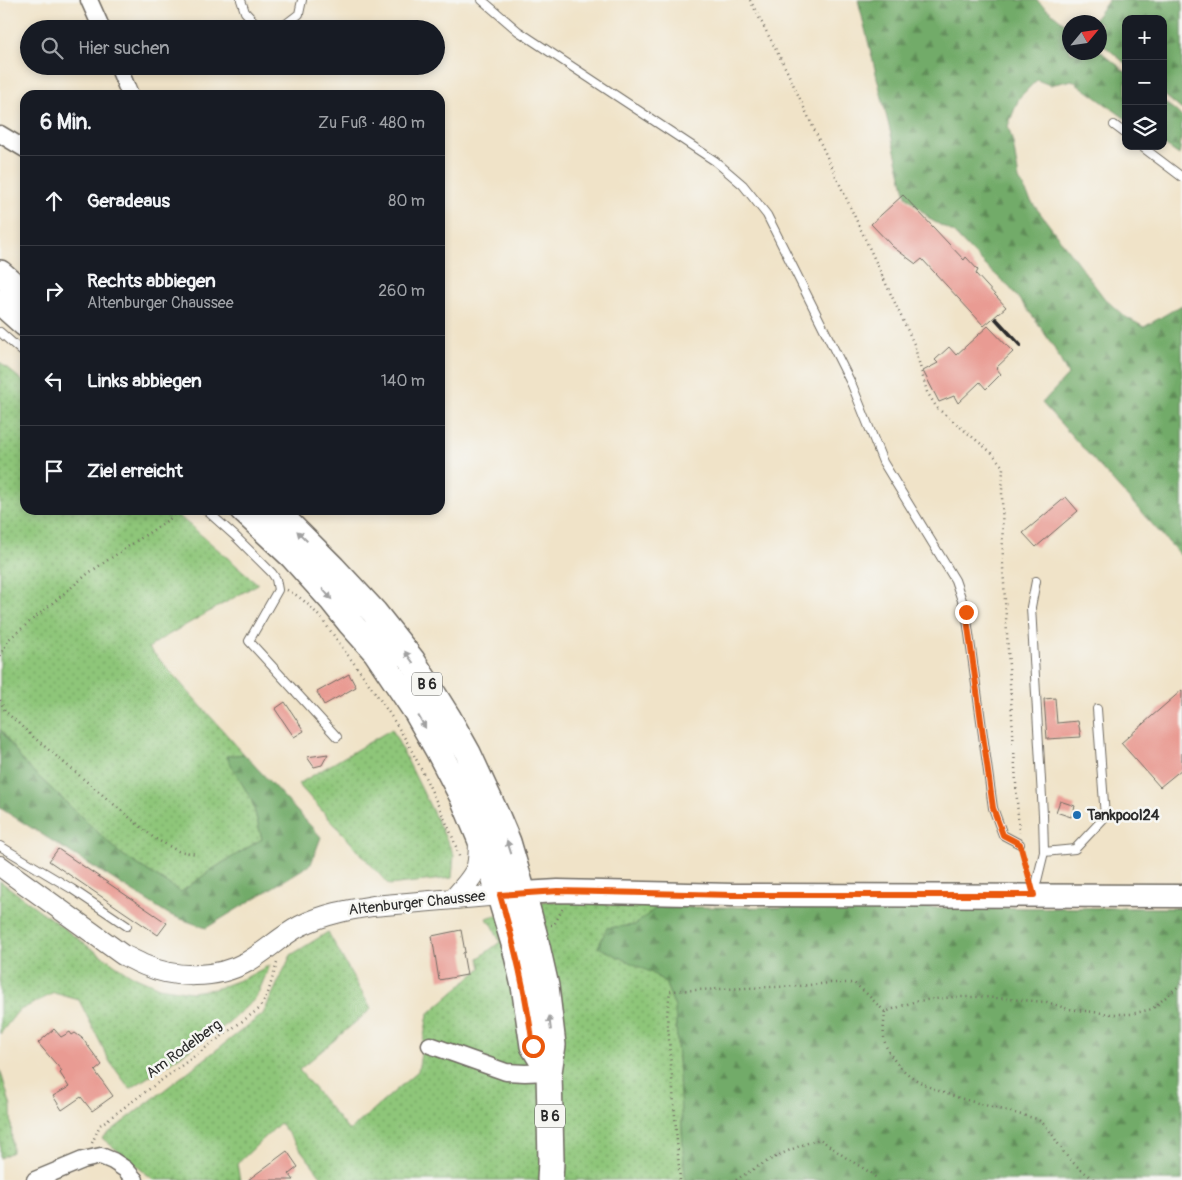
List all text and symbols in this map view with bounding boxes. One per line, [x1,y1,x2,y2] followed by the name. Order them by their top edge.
[1062,15,1107,60] north arrow
[1122,15,1167,150] map controls
[1122,15,1167,60] button: +
[20,20,445,75] search box
[38,34,66,62] icon: search
[78,36,170,60] text: Hier suchen
[1122,60,1167,105] button: −
[1122,105,1167,150] button: layers
[40,109,92,136] text: 6 Min.
[318,113,425,133] text: Zu Fuß · 480 m
[40,187,68,215] icon: ahead
[87,189,170,213] text: Geradeaus
[388,191,425,211] text: 80 m
[87,269,216,293] text: Rechts abbiegen
[40,277,68,305] icon: right
[378,281,425,301] text: 260 m
[87,293,234,313] text: Altenburger Chaussee
[40,367,68,395] icon: left
[87,369,202,393] text: Links abbiegen
[381,371,425,391] text: 140 m
[40,457,68,485] icon: arrive
[87,459,183,483] text: Ziel erreicht
[296,530,308,542] one-way arrow
[321,588,333,600] one-way arrow
[955,601,978,624] route end
[404,650,414,664] one-way arrow
[412,672,442,696] road number: B 6
[418,714,426,729] one-way arrow
[1086,806,1160,825] place label: Tankpool24
[1071,809,1083,821] marker: Tankpool24
[505,839,513,854] one-way arrow
[348,886,487,920] street label: Altenburger Chaussee
[142,1015,226,1083] street label: Am Rodelberg
[546,1015,554,1031] one-way arrow
[522,1035,545,1058] route start
[535,1104,565,1128] road number: B 6

